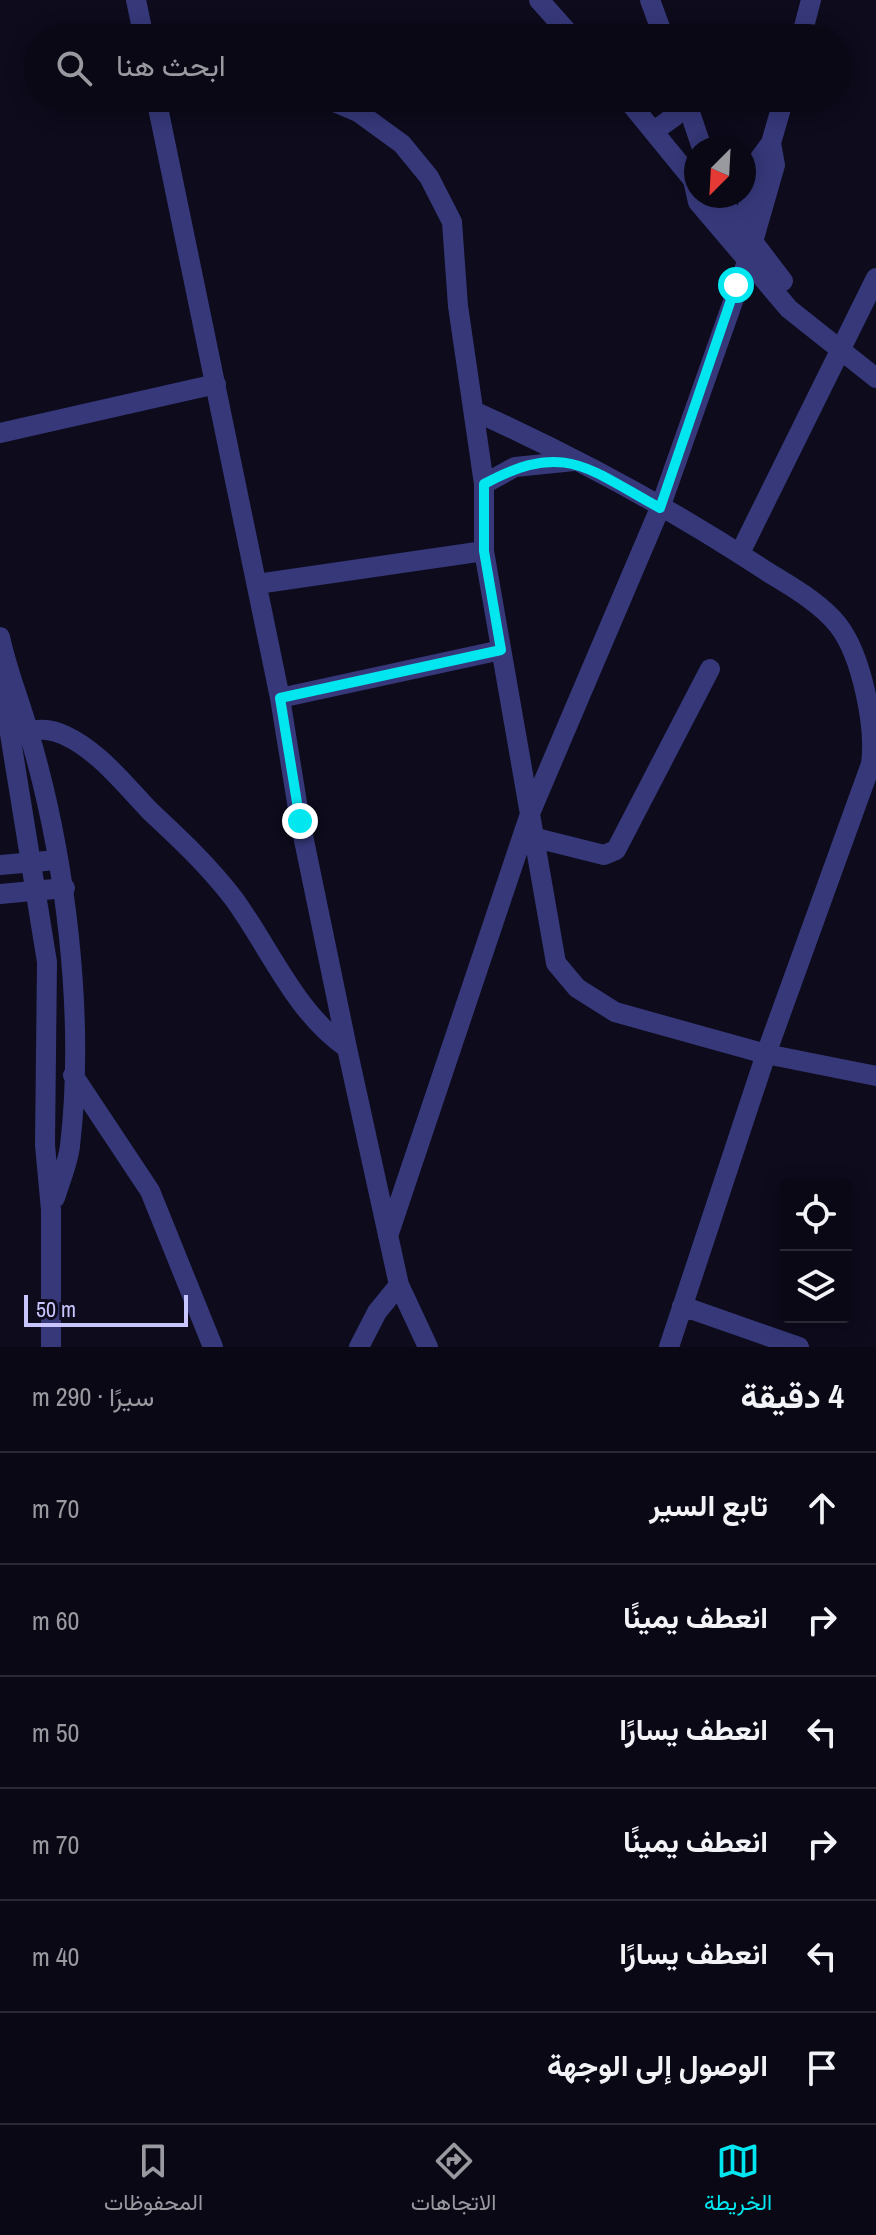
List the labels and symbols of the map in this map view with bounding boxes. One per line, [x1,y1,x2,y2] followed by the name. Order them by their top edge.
[684,136,756,208] north arrow
[718,267,754,303] route start
[282,803,318,839] route end
[24,1291,188,1327] scale bar

